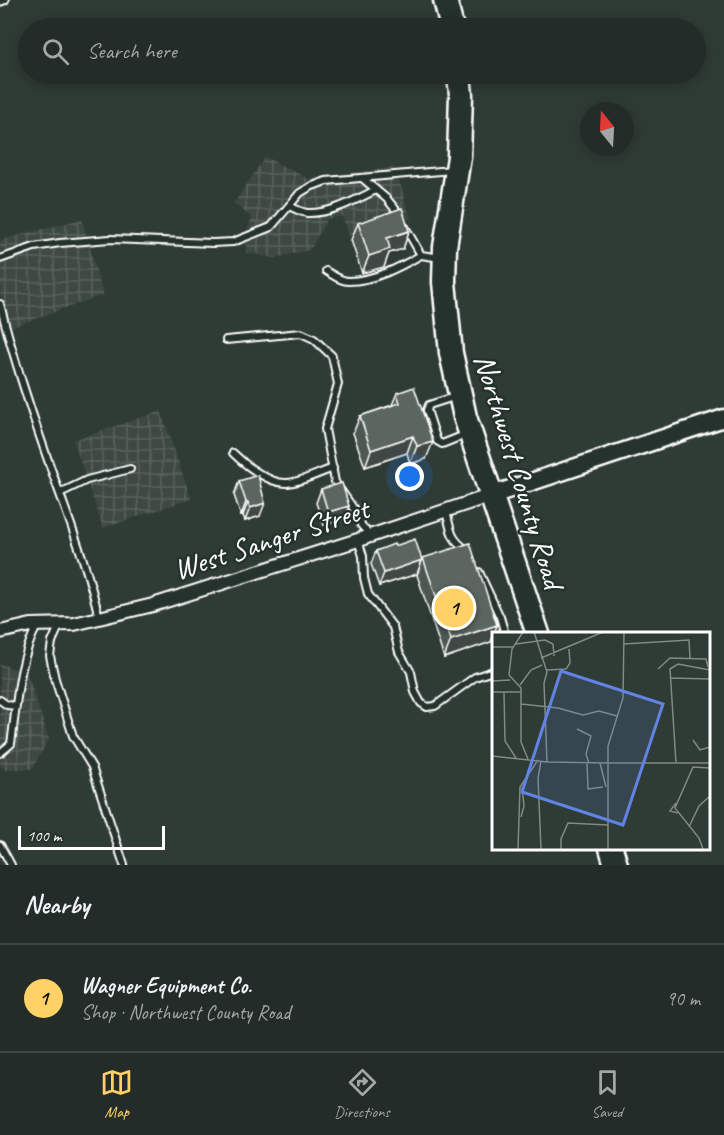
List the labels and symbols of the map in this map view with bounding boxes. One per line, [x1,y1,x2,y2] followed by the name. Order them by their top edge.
[580,102,634,156] north arrow
[465,349,574,597] street label: Northwest County Road
[395,462,424,491] your location
[169,489,376,588] street label: West Sanger Street
[434,586,474,630] pin: 1
[492,632,709,850] inset map
[18,823,165,850] scale bar

